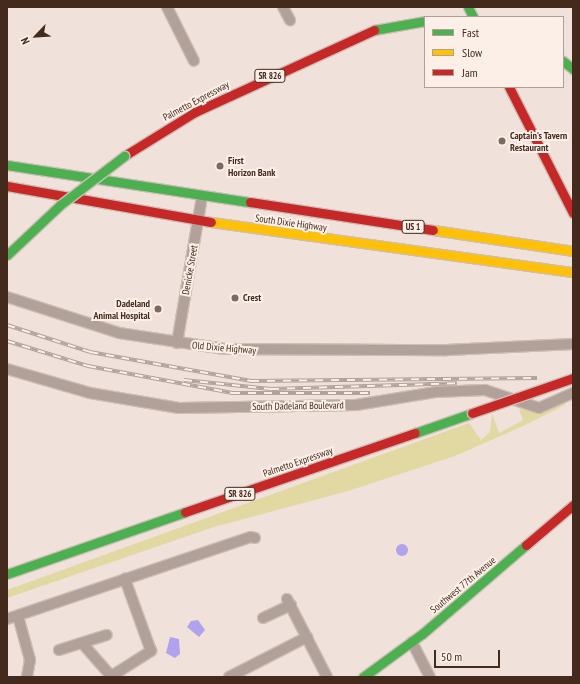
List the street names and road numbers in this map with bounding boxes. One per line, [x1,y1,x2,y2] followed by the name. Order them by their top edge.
[254,69,286,83] road number: SR 826
[161,79,231,123] street label: Palmetto Expressway
[254,212,328,234] street label: South Dixie Highway
[401,220,425,234] road number: US 1
[180,244,200,296] street label: Denicke Street
[192,339,256,357] street label: Old Dixie Highway
[252,399,344,413] street label: South Dadeland Boulevard
[261,444,335,480] street label: Palmetto Expressway
[224,487,256,501] road number: SR 826
[428,554,498,616] street label: Southwest 77th Avenue

